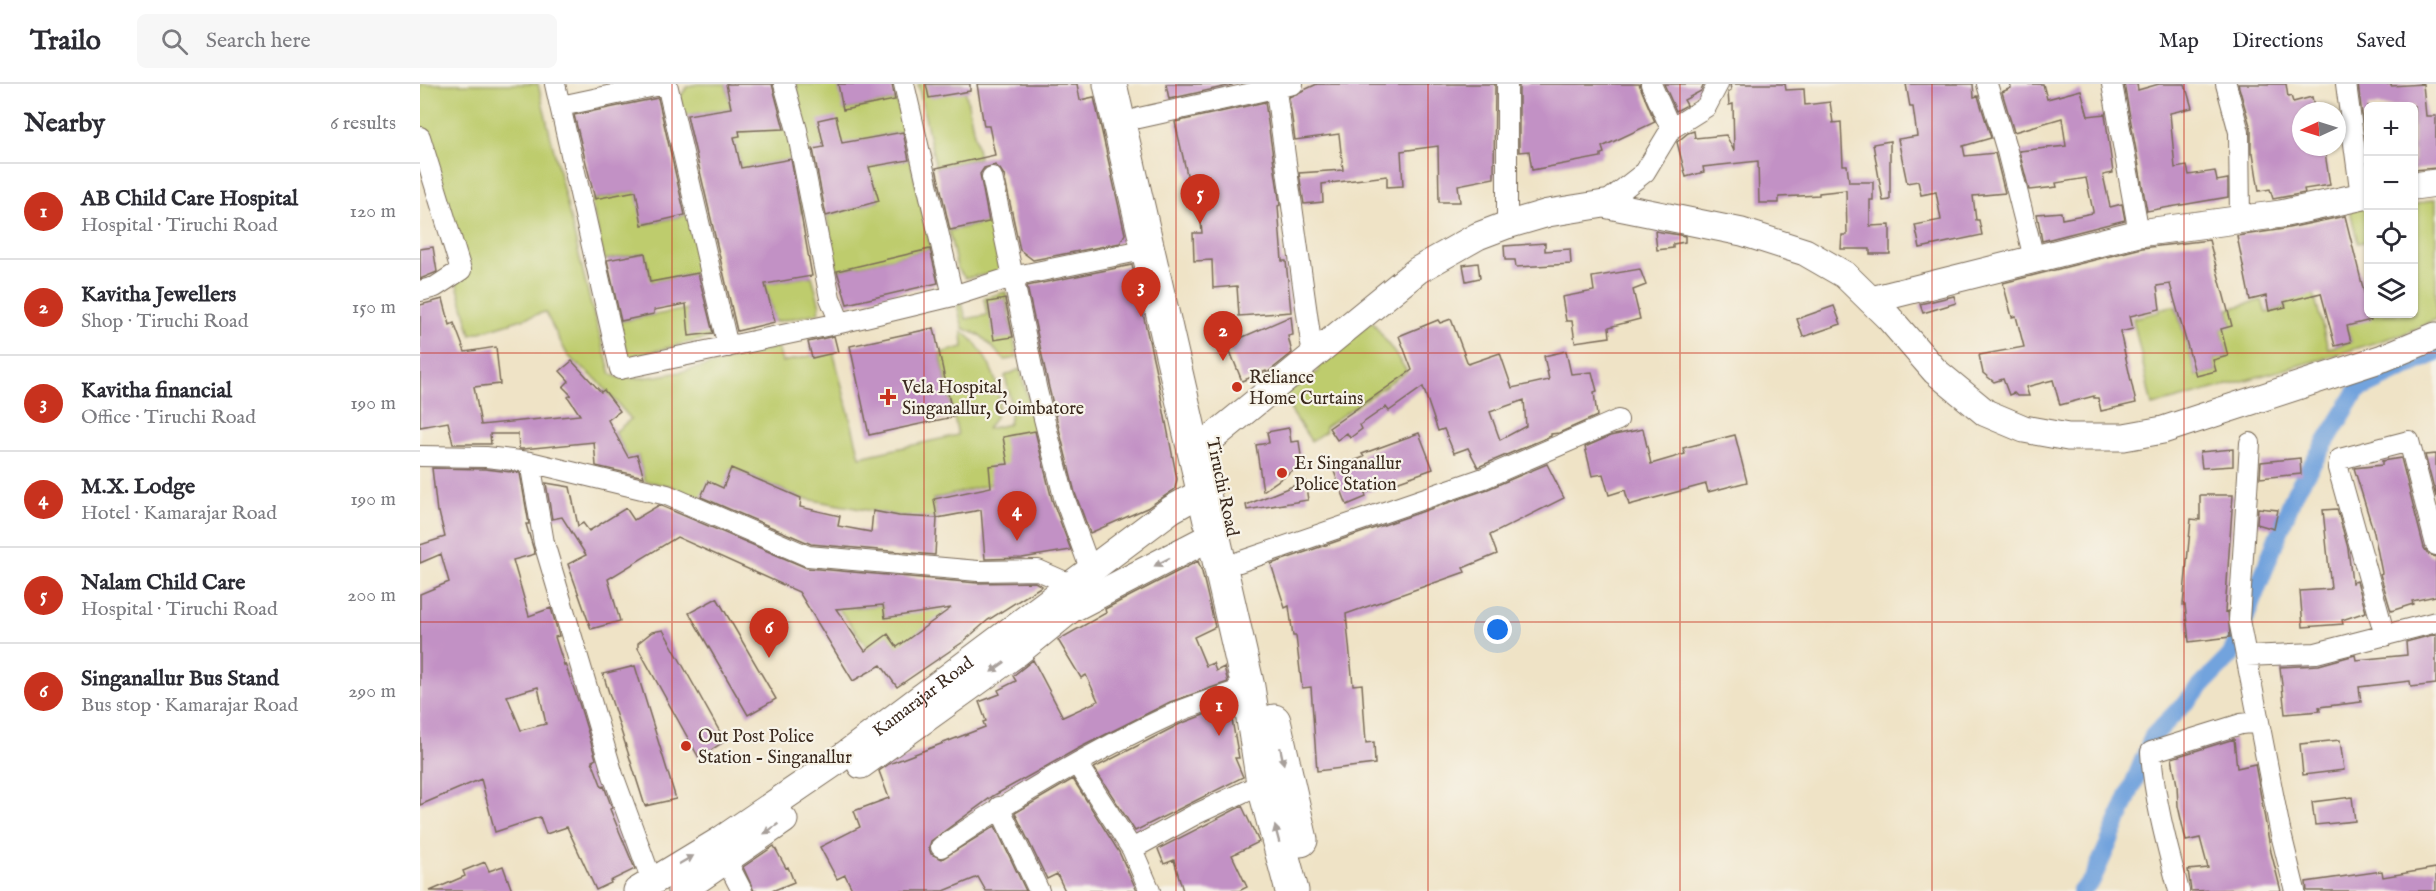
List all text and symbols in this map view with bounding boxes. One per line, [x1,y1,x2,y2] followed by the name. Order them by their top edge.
[137,14,557,68] search box
[30,24,101,59] text: Trailo
[158,25,191,58] icon: search
[206,27,311,55] text: Search here
[2159,28,2199,55] text: Map
[2232,28,2323,55] text: Directions
[2356,28,2406,55] text: Saved
[2292,102,2346,156] north arrow
[2364,102,2418,318] map controls
[2364,102,2418,156] button: +
[24,107,105,140] text: Nearby
[330,111,396,136] text: 6 results
[2364,156,2418,210] button: −
[1180,174,1220,224] pin: 5
[81,185,298,213] text: AB Child Care Hospital
[40,199,47,224] text: 1
[350,199,396,224] text: 120 m
[2364,210,2418,264] button: locate
[81,213,278,238] text: Hospital · Tiruchi Road
[2364,264,2418,318] button: layers
[1122,268,1160,317] pin: 3
[81,281,236,309] text: Kavitha Jewellers
[39,295,48,320] text: 2
[352,295,396,320] text: 150 m
[81,309,248,334] text: Shop · Tiruchi Road
[1204,312,1242,361] pin: 2
[1249,367,1363,411] place label: Reliance Home Curtains
[81,377,232,405] text: Kavitha financial
[901,377,1084,421] place label: Vela Hospital, Singanallur, Coimbatore
[1230,380,1244,394] marker: Reliance Home Curtains
[879,388,897,406] marker: Vela Hospital, Singanallur, Coimbatore
[40,391,47,416] text: 3
[350,391,396,416] text: 190 m
[81,405,256,430] text: Office · Tiruchi Road
[1200,436,1243,539] street label: Tiruchi Road
[1294,453,1402,497] place label: E1 Singanallur Police Station
[1275,466,1289,480] marker: E1 Singanallur Police Station
[81,473,195,501] text: M.X. Lodge
[39,487,48,512] text: 4
[350,487,396,512] text: 190 m
[998,492,1036,541] pin: 4
[81,501,277,526] text: Hotel · Kamarajar Road
[1153,557,1170,567] one-way arrow
[81,569,245,597] text: Nalam Child Care
[40,583,47,608] text: 5
[347,583,396,608] text: 200 m
[81,597,278,622] text: Hospital · Tiruchi Road
[750,608,788,658] pin: 6
[1483,615,1512,644] your location
[869,652,979,743] street label: Kamarajar Road
[991,661,1007,673] one-way arrow
[81,665,279,693] text: Singanallur Bus Stand
[39,679,48,704] text: 6
[348,679,396,704] text: 290 m
[1200,686,1238,736] pin: 1
[81,693,298,718] text: Bus stop · Kamarajar Road
[698,726,852,770] place label: Out Post Police Station - Singanallur
[679,739,693,753] marker: Out Post Police Station - Singanallur
[1278,746,1287,765] one-way arrow
[764,823,780,835] one-way arrow
[1272,825,1281,843] one-way arrow
[678,856,695,866] one-way arrow

